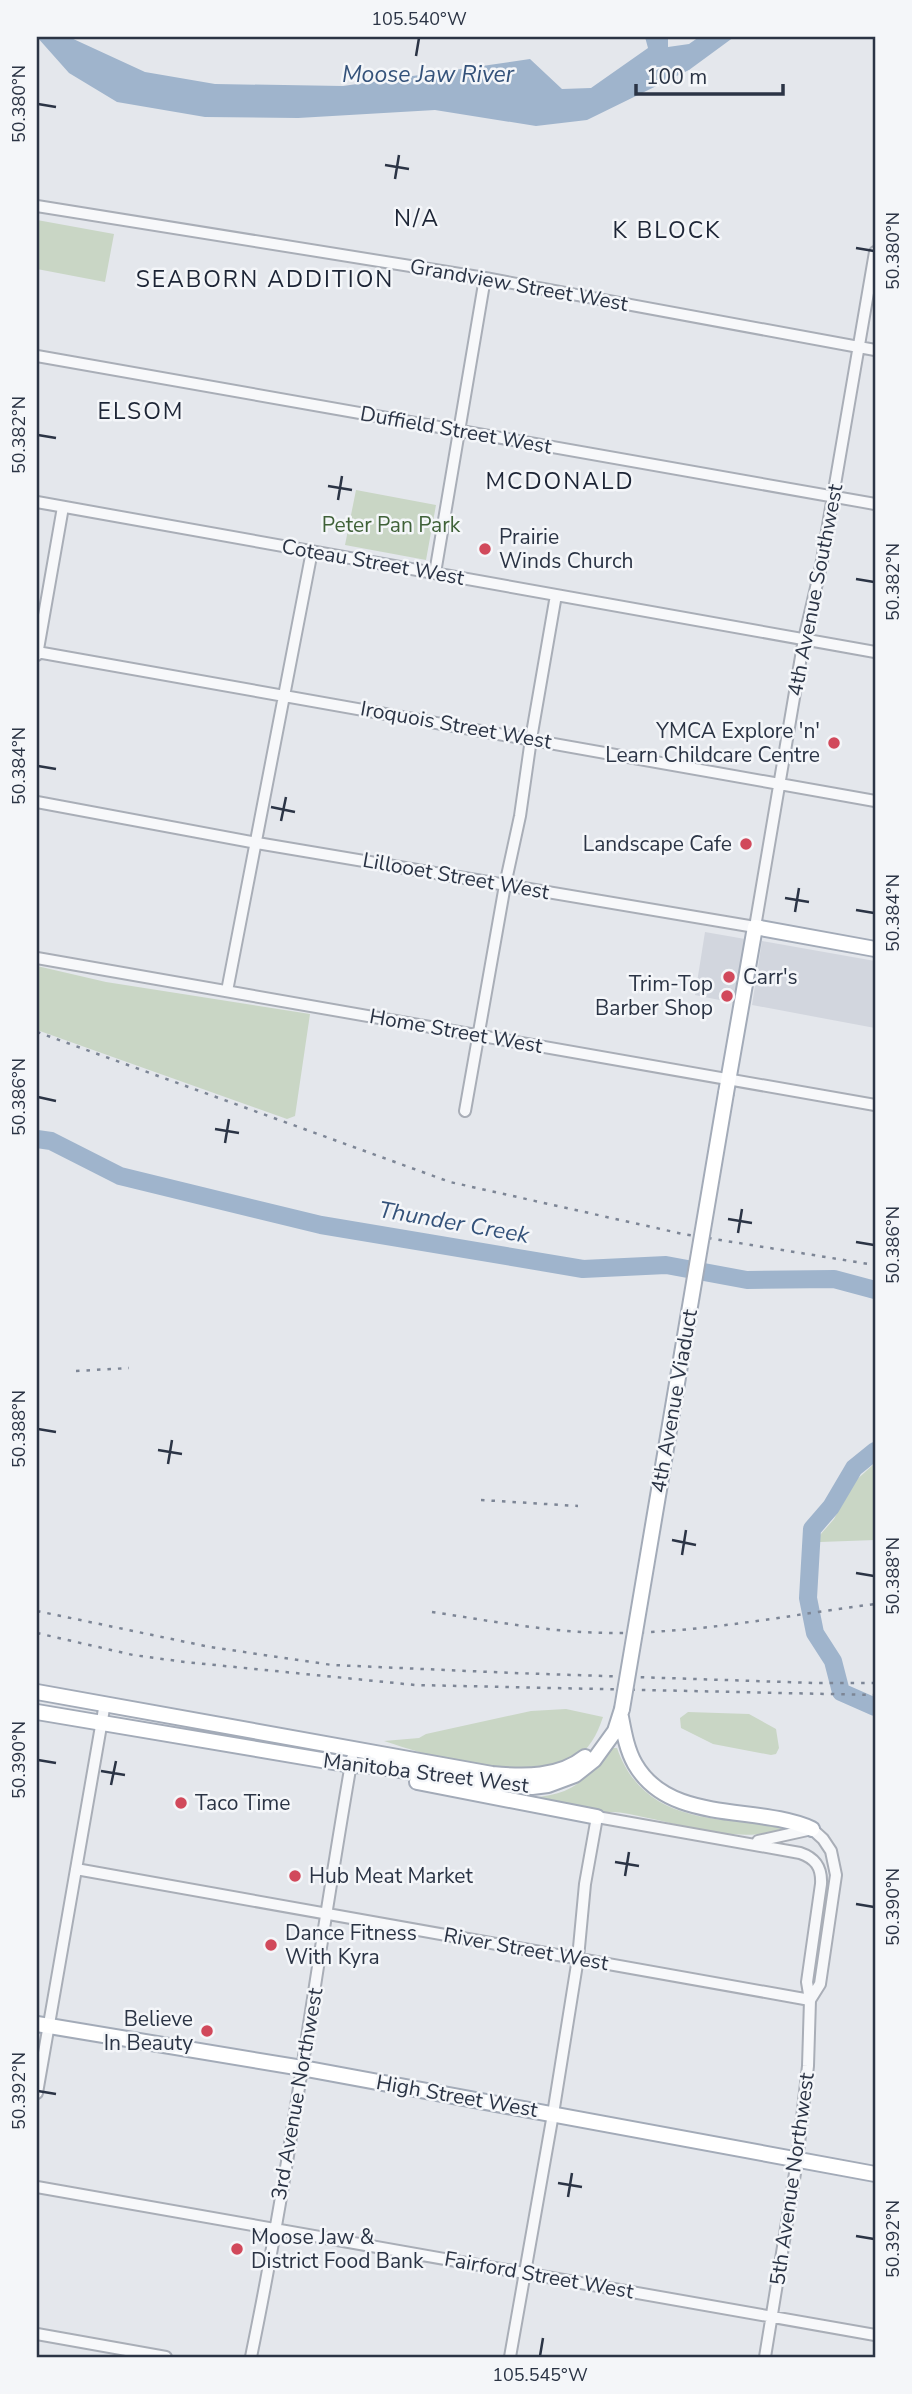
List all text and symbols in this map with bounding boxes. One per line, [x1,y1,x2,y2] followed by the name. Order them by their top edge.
[371,7,467,31] text: 105.540°W
[636,52,782,96] scale bar
[342,59,515,90] water label: Moose Jaw River
[646,63,707,91] text: 100 m
[7,65,31,143] text: 50.380°N
[394,203,440,234] district label: N/A
[881,212,905,290] text: 50.380°N
[613,215,721,246] district label: K BLOCK
[408,252,631,318] street label: Grandview Street West
[136,264,394,295] district label: SEABORN ADDITION
[7,396,31,474] text: 50.382°N
[98,396,184,427] district label: ELSOM
[358,399,554,461] street label: Duffield Street West
[485,466,635,497] district label: MCDONALD
[781,481,849,699] street label: 4th Avenue Southwest
[322,511,461,539] park label: Peter Pan Park
[499,523,634,575] place label: Prairie Winds Church
[280,532,467,592] street label: Coteau Street West
[477,541,493,557] marker: Prairie Winds Church
[881,543,905,621] text: 50.382°N
[358,694,554,756] street label: Iroquois Street West
[605,717,820,769] place label: YMCA Explore 'n' Learn Childcare Centre
[7,727,31,805] text: 50.384°N
[826,735,842,751] marker: YMCA Explore 'n' Learn Childcare Centre
[583,830,732,858] place label: Landscape Cafe
[738,836,754,852] marker: Landscape Cafe
[361,846,552,906] street label: Lillooet Street West
[881,874,905,952] text: 50.384°N
[743,963,798,991] place label: Carr's
[721,969,737,985] marker: Carr's
[595,970,713,1022] place label: Trim-Top Barber Shop
[719,988,735,1004] marker: Trim-Top Barber Shop
[367,1002,545,1060] street label: Home Street West
[7,1058,31,1136] text: 50.386°N
[376,1194,532,1251] water label: Thunder Creek
[881,1206,905,1284] text: 50.386°N
[644,1306,704,1495] street label: 4th Avenue Viaduct
[7,1390,31,1468] text: 50.388°N
[881,1537,905,1615] text: 50.388°N
[7,1721,31,1799] text: 50.390°N
[322,1747,531,1800] street label: Manitoba Street West
[195,1789,290,1817] place label: Taco Time
[173,1795,189,1811] marker: Taco Time
[309,1862,473,1890] place label: Hub Meat Market
[287,1868,303,1884] marker: Hub Meat Market
[881,1868,905,1946] text: 50.390°N
[285,1919,417,1971] place label: Dance Fitness With Kyra
[441,1921,611,1977] street label: River Street West
[263,1937,279,1953] marker: Dance Fitness With Kyra
[265,1985,330,2202] street label: 3rd Avenue Northwest
[104,2005,193,2057] place label: Believe In Beauty
[199,2023,215,2039] marker: Believe In Beauty
[7,2052,31,2130] text: 50.392°N
[374,2068,541,2124] street label: High Street West
[763,2070,821,2287] street label: 5th Avenue Northwest
[881,2200,905,2278] text: 50.392°N
[251,2223,424,2275] place label: Moose Jaw & District Food Bank
[229,2241,245,2257] marker: Moose Jaw & District Food Bank
[442,2245,636,2306] street label: Fairford Street West
[492,2363,588,2387] text: 105.545°W

